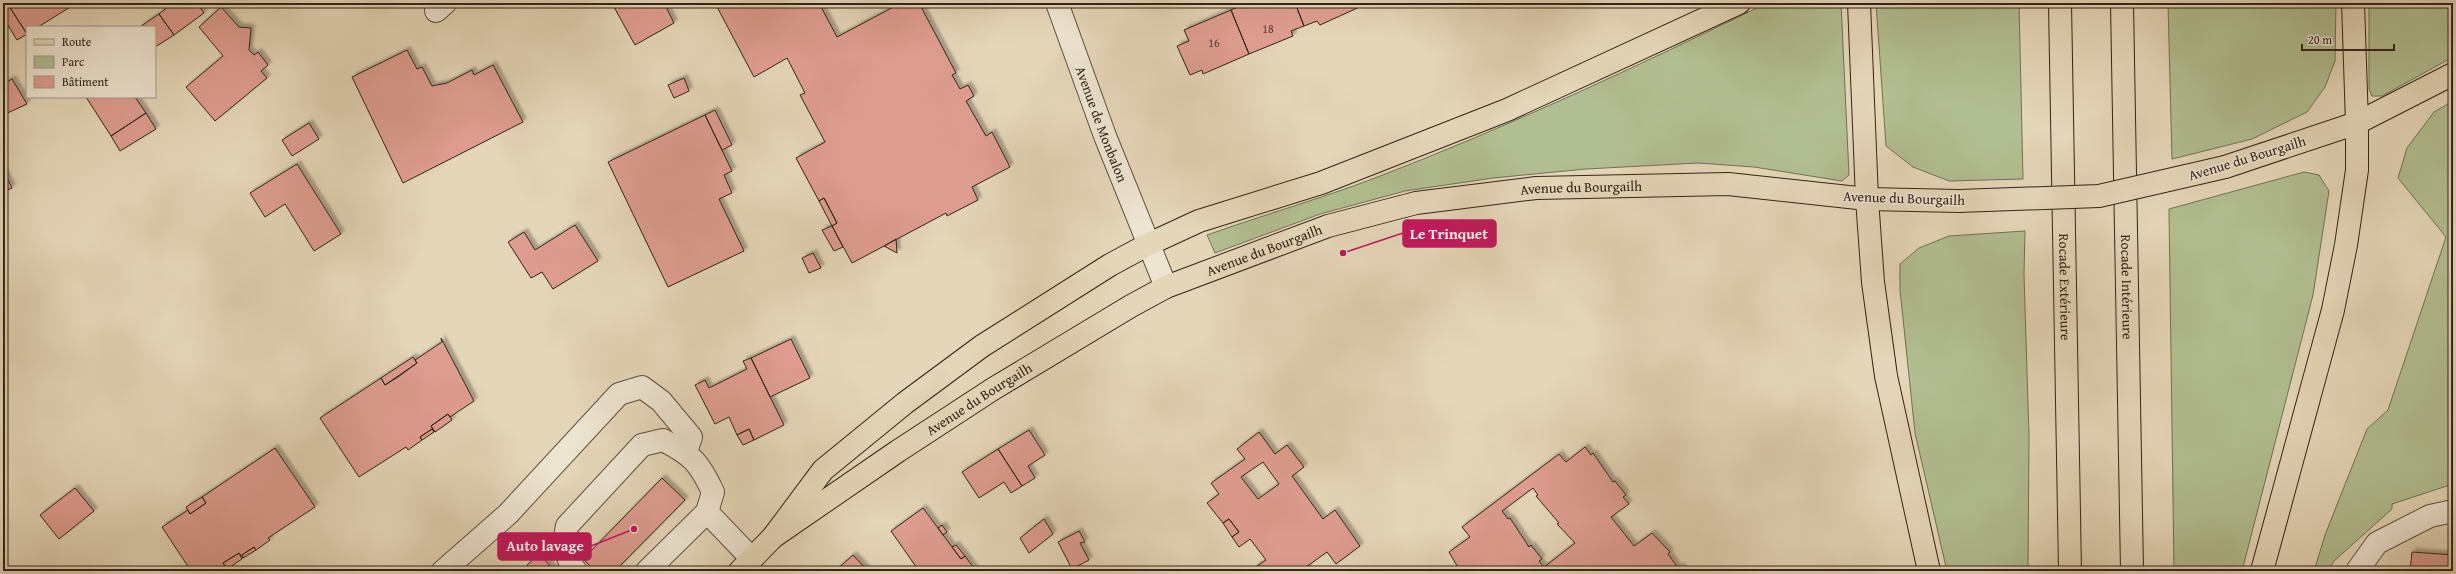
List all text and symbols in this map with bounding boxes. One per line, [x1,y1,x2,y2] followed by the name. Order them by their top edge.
[1262,20,1274,37] house number: 18
[26,26,156,98] legend
[2302,26,2394,52] scale bar
[2308,31,2332,48] text: 20 m
[62,33,92,50] text: Route
[1208,34,1220,51] house number: 16
[62,53,85,70] text: Parc
[1071,63,1133,185] street label: Avenue de Monbalon
[62,73,109,90] text: Bâtiment
[2186,131,2308,185] street label: Avenue du Bourgailh
[1519,176,1642,200] street label: Avenue du Bourgailh
[1843,186,1965,210] street label: Avenue du Bourgailh
[1204,219,1325,281] street label: Avenue du Bourgailh
[1403,220,1496,247] callout: Le Trinquet
[1410,223,1488,244] text: Le Trinquet
[2054,233,2076,341] street label: Rocade Extérieure
[2116,234,2138,340] street label: Rocade Intérieure
[922,358,1036,440] street label: Avenue du Bourgailh
[498,533,591,560] callout: Auto lavage
[506,535,584,556] text: Auto lavage

